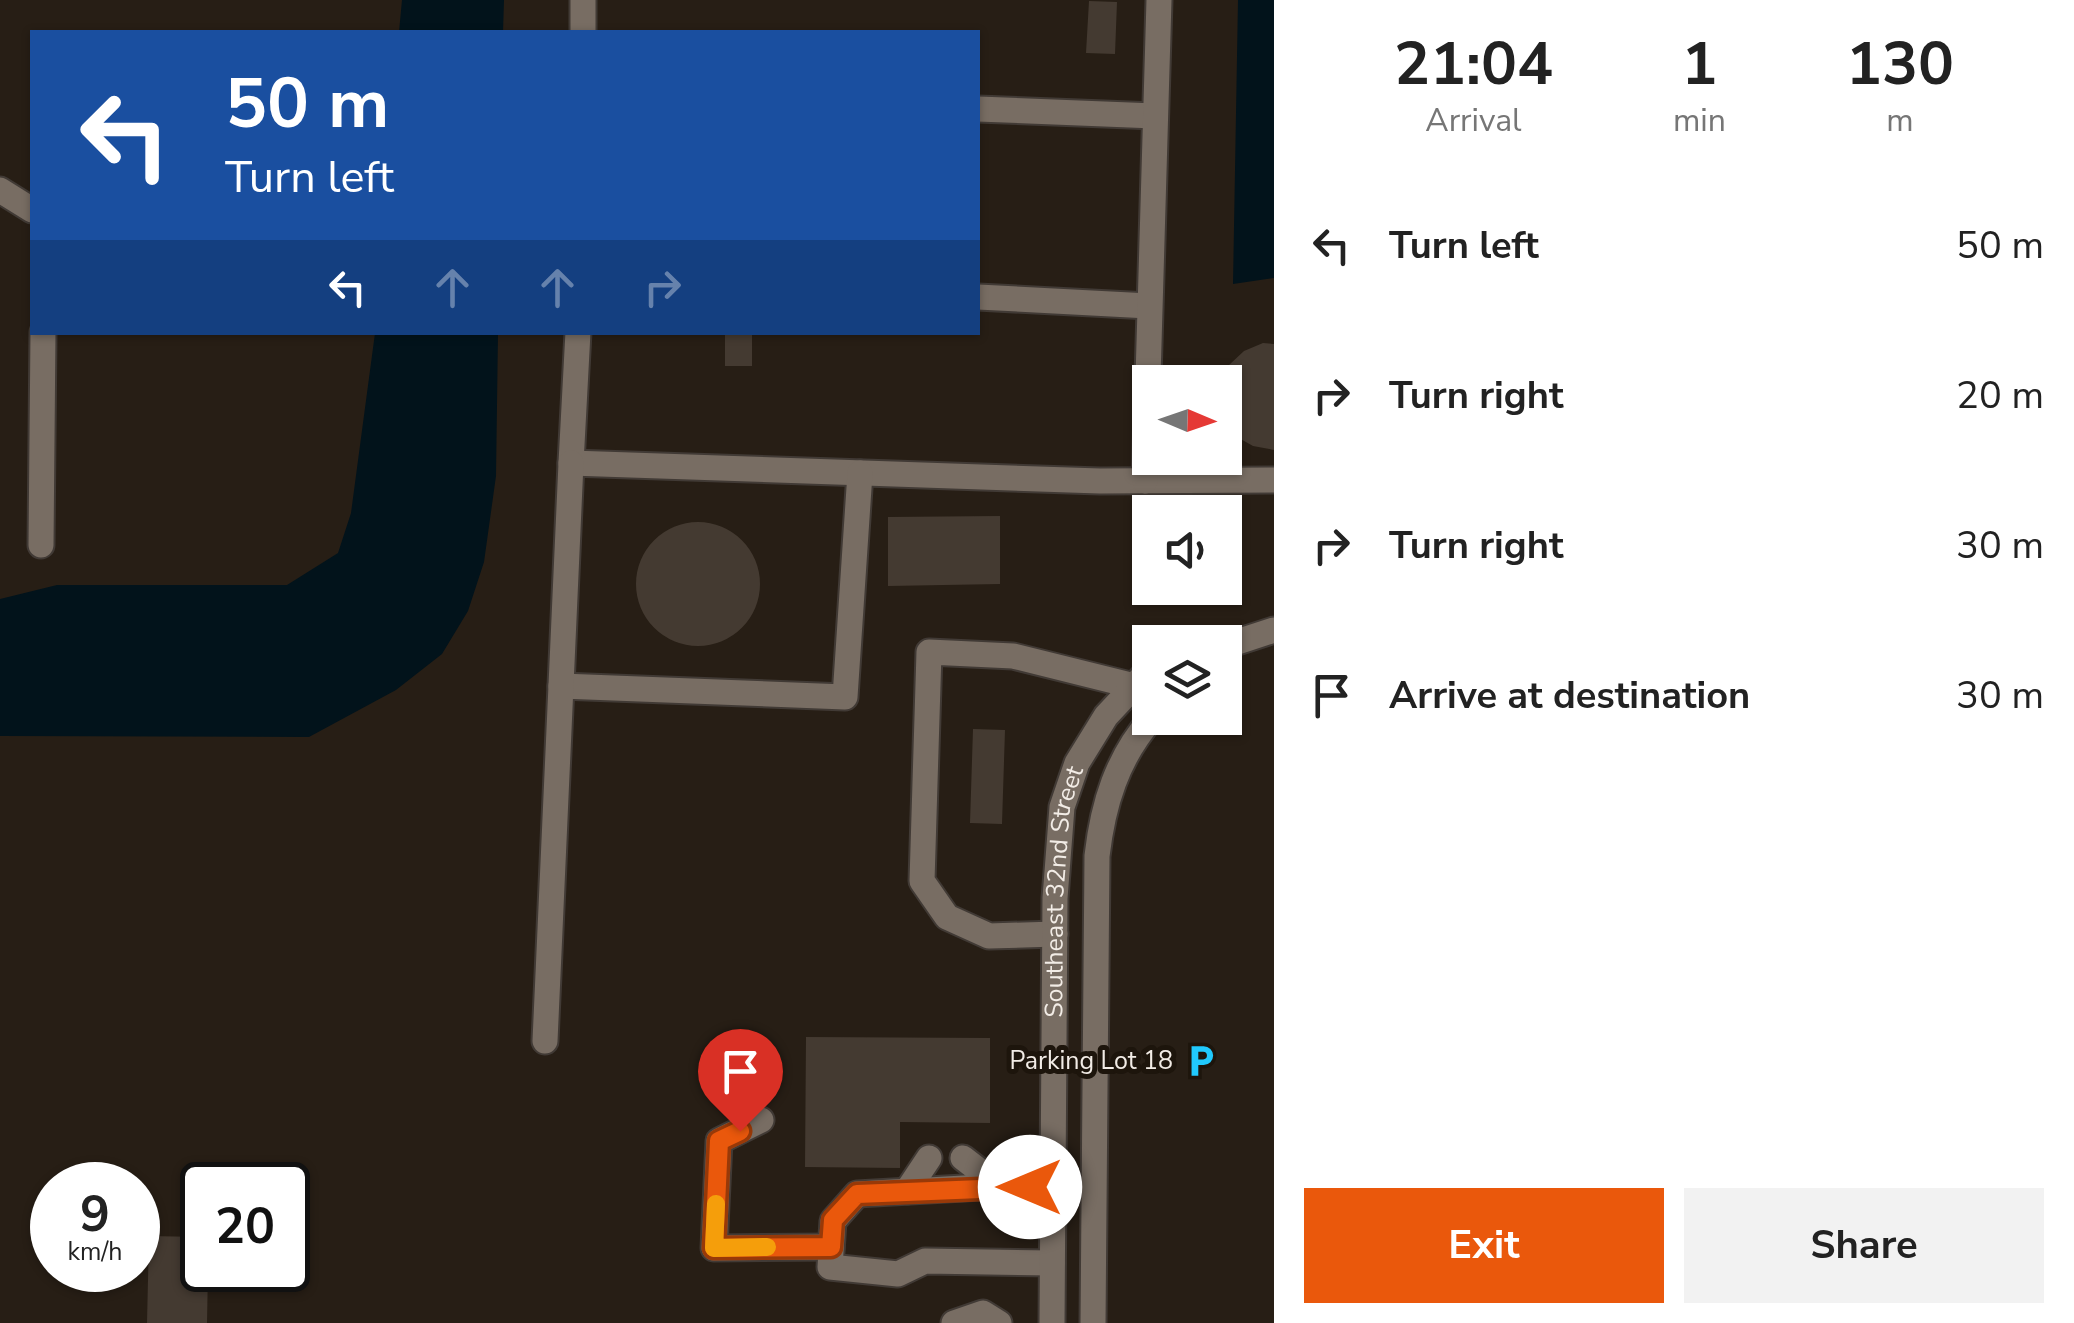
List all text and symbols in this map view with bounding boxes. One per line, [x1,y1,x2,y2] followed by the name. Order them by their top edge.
[1394,23,1553,105] text: 21:04
[1681,23,1717,105] text: 1
[1846,23,1954,105] text: 130
[225,56,389,152] text: 50 m
[60,70,190,200] icon: left
[1425,99,1522,142] text: Arrival
[1673,99,1726,142] text: min
[1886,99,1914,142] text: m
[225,147,394,208] text: Turn left
[1304,218,1359,273] icon: left
[1389,220,1539,271] text: Turn left
[1956,220,2044,271] text: 50 m
[320,260,375,315] icon: left
[425,260,480,315] icon: ahead
[530,260,585,315] icon: ahead
[635,260,690,315] icon: right
[1132,365,1242,475] north arrow
[1132,365,1242,735] map controls
[1304,368,1359,423] icon: right
[1389,370,1564,421] text: Turn right
[1956,370,2044,421] text: 20 m
[1132,495,1242,605] button: sound
[1304,518,1359,573] icon: right
[1389,520,1564,571] text: Turn right
[1956,520,2044,571] text: 30 m
[1132,625,1242,735] button: layers
[1304,668,1359,723] icon: arrive
[1389,670,1750,721] text: Arrive at destination
[1956,670,2044,721] text: 30 m
[1037,761,1092,1018] street label: Southeast 32nd Street
[698,1029,783,1132] pin
[1182,1042,1220,1080] parking icon: Parking Lot 18
[713,1044,768,1099] icon: arrive
[1010,1044,1173,1078] place label: Parking Lot 18
[978,1135,1082,1239] position arrow
[180,1162,310,1292] speed limit sign: 20
[80,1180,110,1249] text: 9
[1304,1188,1664,1303] button: Exit
[1684,1188,2044,1303] button: Share
[67,1235,123,1269] text: km/h

